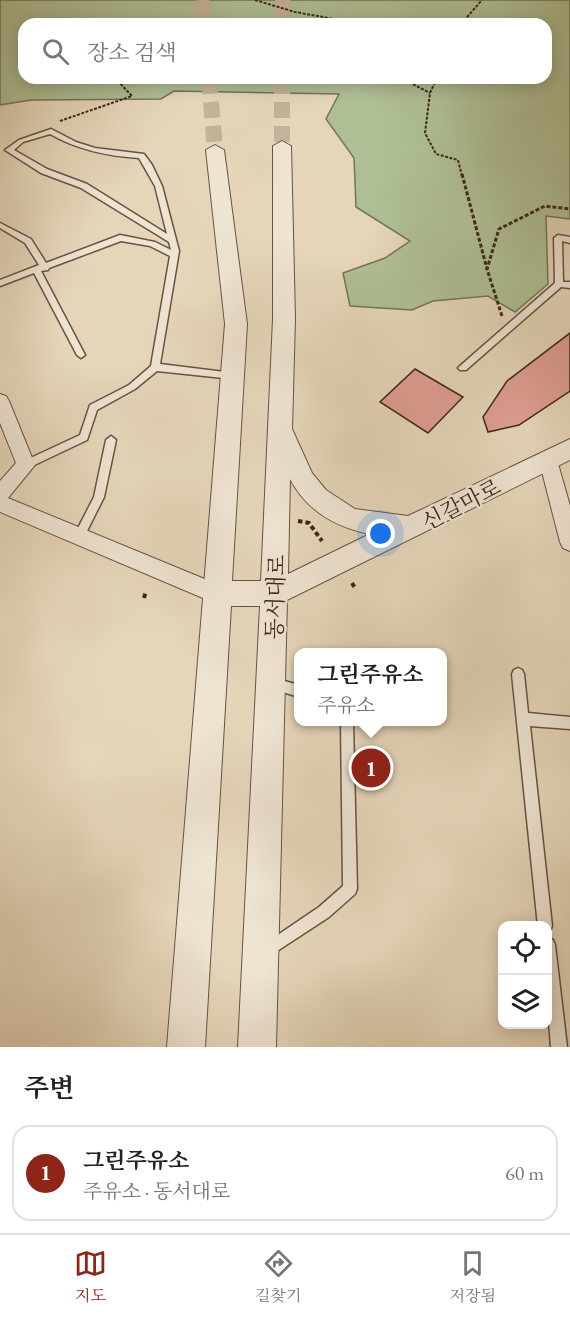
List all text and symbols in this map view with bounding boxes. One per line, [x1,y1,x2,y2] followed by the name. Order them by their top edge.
[18,18,552,84] search box
[39,35,72,68] icon: search
[87,38,176,67] text: 장소 검색
[417,472,506,537] street label: 신갈마로
[366,519,395,548] your location
[260,554,291,640] street label: 동서대로
[294,648,447,726] popup
[317,660,424,689] text: 그린주유소
[317,692,375,718] text: 주유소
[352,746,391,790] pin: 1
[498,921,552,1029] map controls
[498,921,552,975] button: locate
[498,975,552,1029] button: layers
[24,1071,74,1105] text: 주변
[83,1146,189,1175] text: 그린주유소
[40,1160,51,1186] text: 1
[505,1160,544,1186] text: 60 m
[83,1178,230,1204] text: 주유소 · 동서대로
[74,1247,107,1306] tab: 지도
[255,1247,301,1306] tab: 길찾기
[450,1247,496,1306] tab: 저장됨

